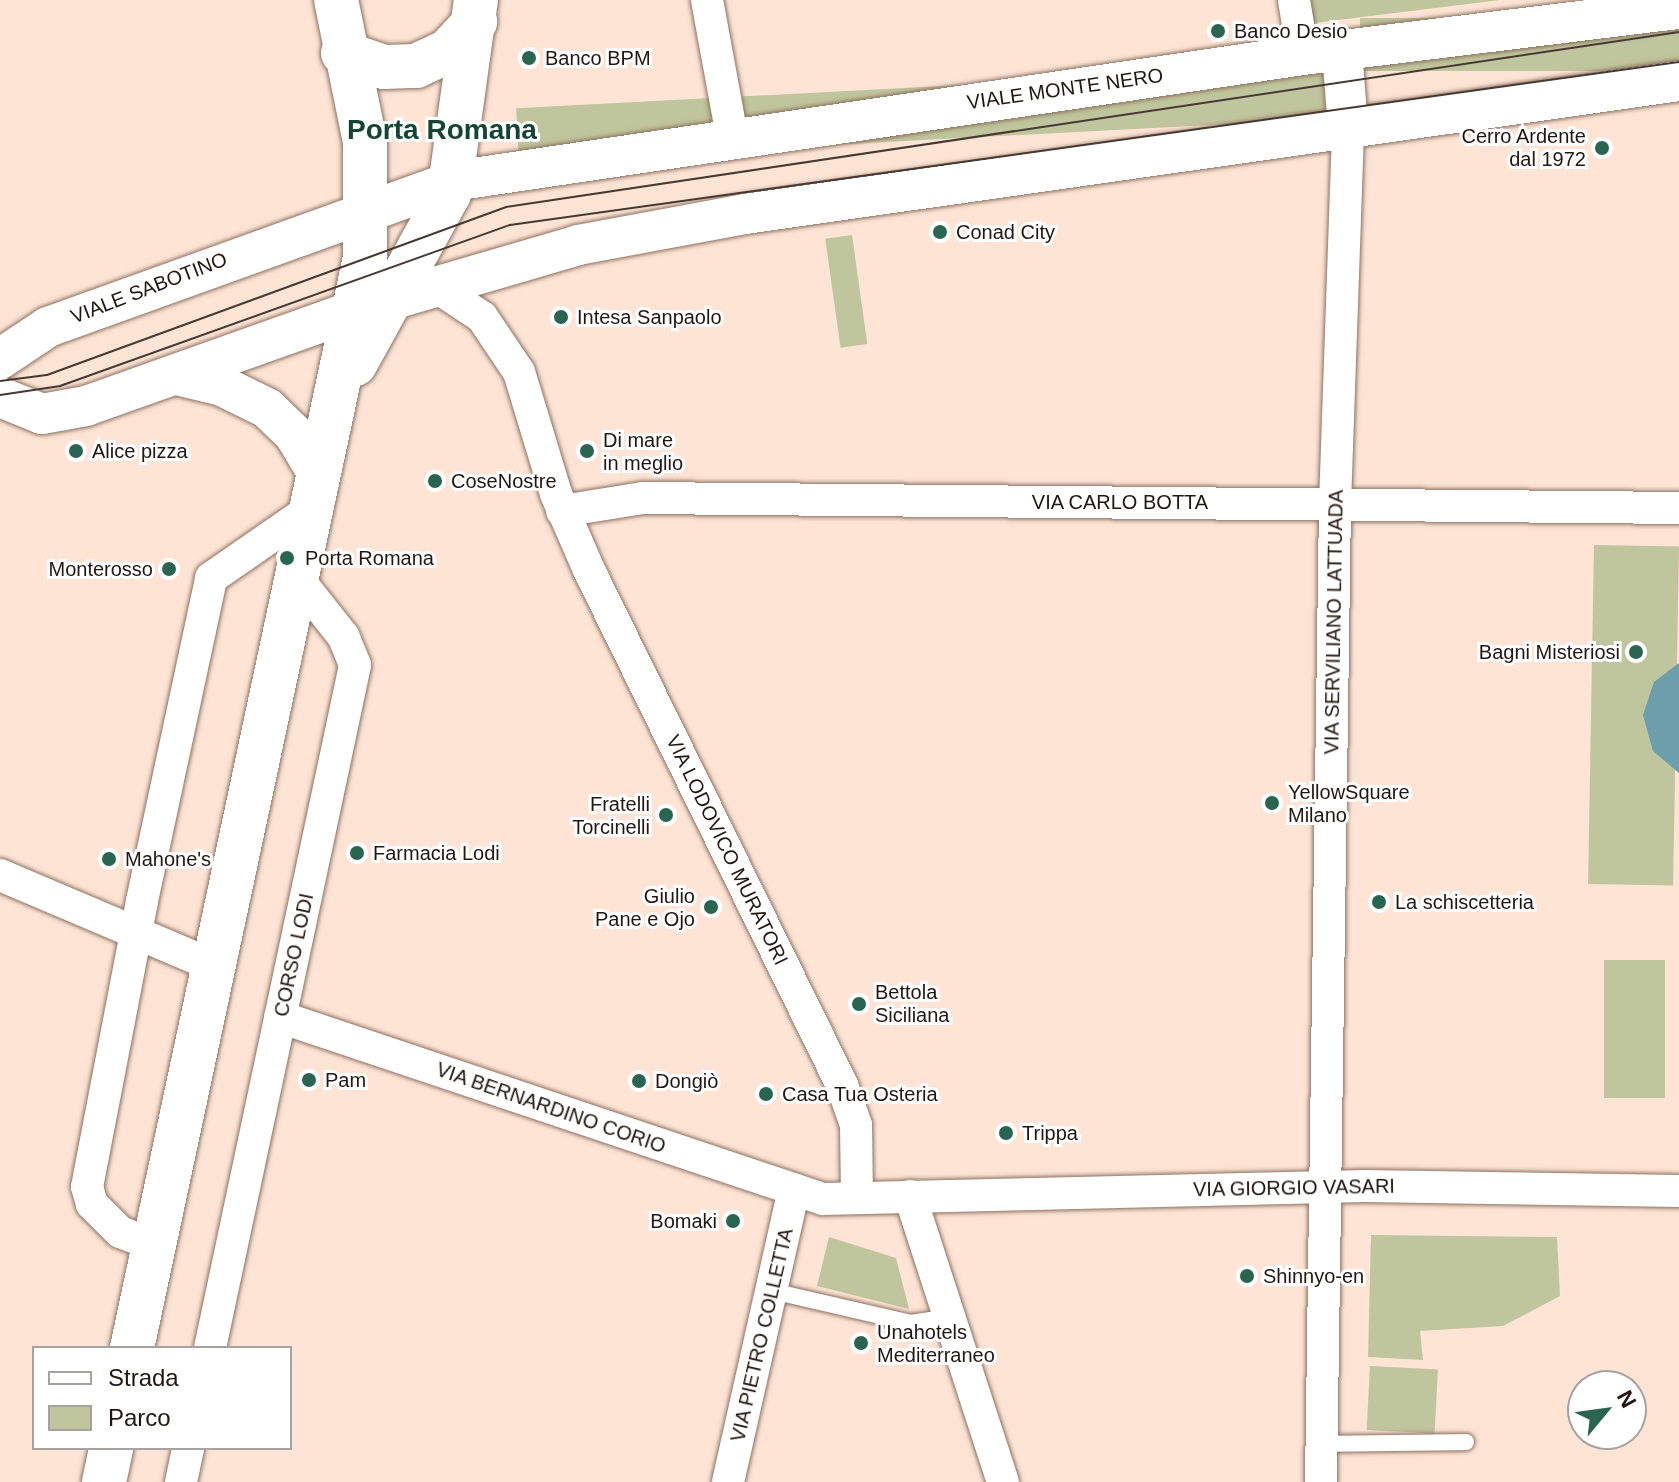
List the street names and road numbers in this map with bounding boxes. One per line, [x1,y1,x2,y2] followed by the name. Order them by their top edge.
[965,63,1165,115] street label: VIALE MONTE NERO
[67,247,231,329] street label: VIALE SABOTINO
[1320,489,1348,755] street label: VIA SERVILIANO LATTUADA
[1031,490,1209,514] street label: VIA CARLO BOTTA
[661,731,793,969] street label: VIA LODOVICO MURATORI
[269,891,319,1019] street label: CORSO LODI
[433,1057,669,1159] street label: VIA BERNARDINO CORIO
[1192,1174,1396,1202] street label: VIA GIORGIO VASARI
[726,1225,798,1445] street label: VIA PIETRO COLLETTA

